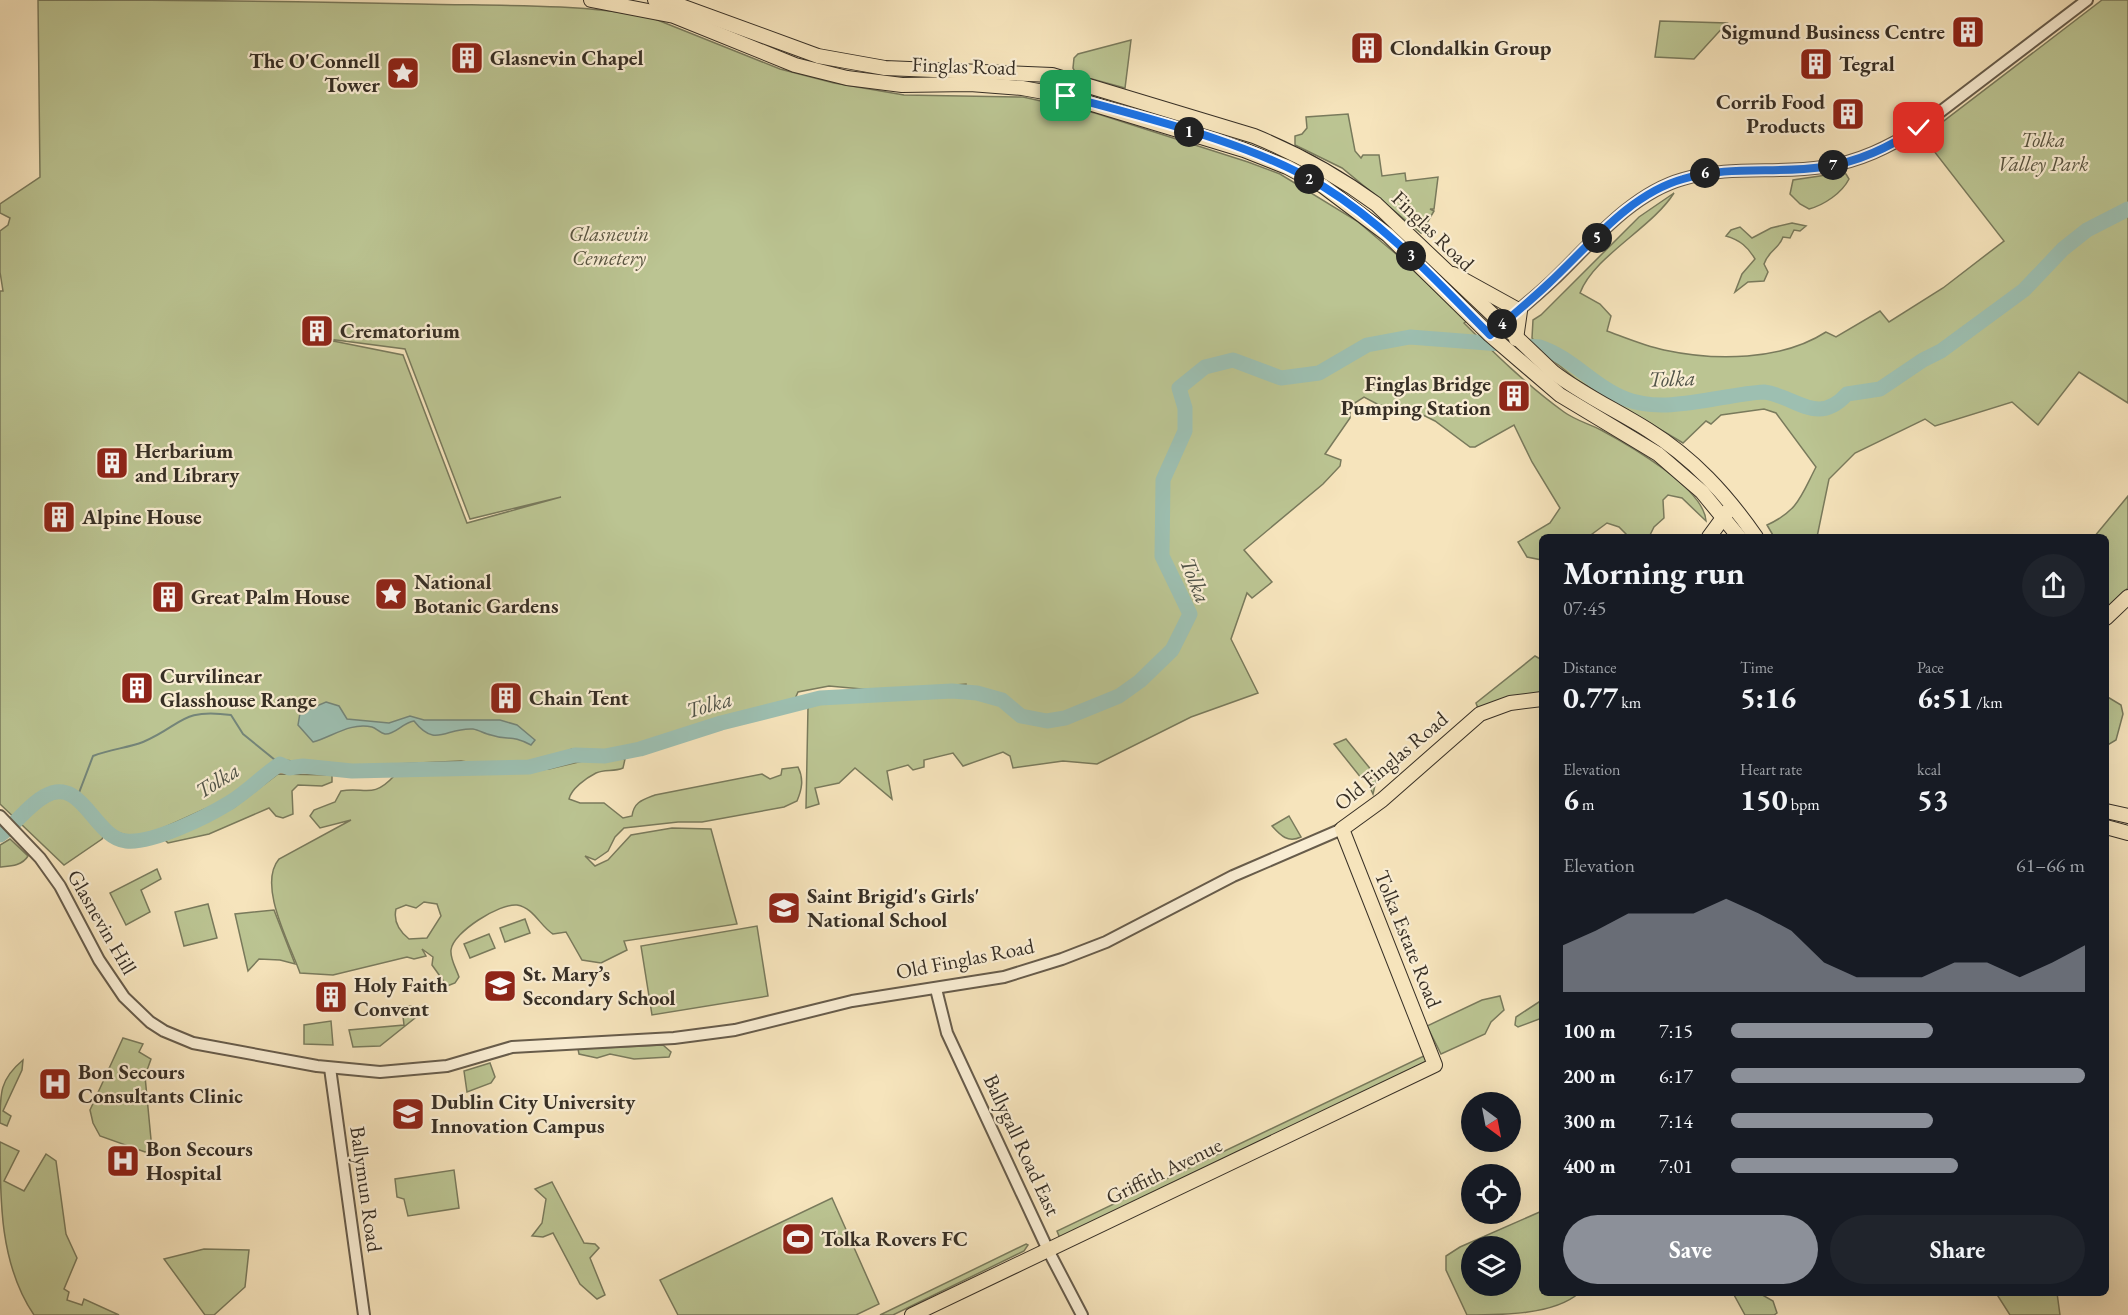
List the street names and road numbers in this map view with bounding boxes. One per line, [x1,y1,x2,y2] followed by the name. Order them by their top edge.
[911,50,1017,81] street label: Finglas Road
[1386,185,1481,277] street label: Finglas Road
[1328,705,1453,816] street label: Old Finglas Road
[62,864,143,979] street label: Glasnevin Hill
[1369,866,1448,1012] street label: Tolka Estate Road
[893,932,1037,985] street label: Old Finglas Road
[978,1070,1067,1220] street label: Ballygall Road East
[344,1124,389,1254] street label: Ballymun Road
[1101,1131,1226,1210] street label: Griffith Avenue

